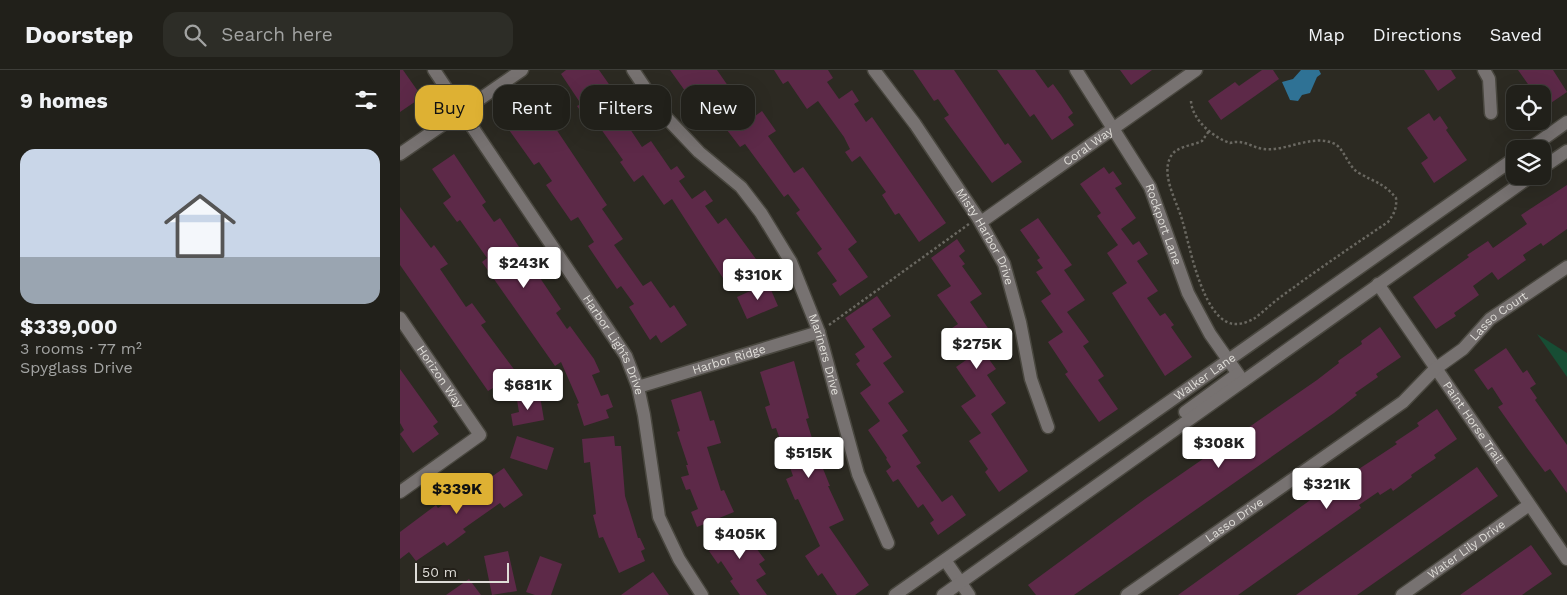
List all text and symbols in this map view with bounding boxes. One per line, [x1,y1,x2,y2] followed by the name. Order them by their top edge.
[163,12,513,57] search box
[25,21,133,49] text: Doorstep
[181,21,209,49] icon: search
[221,23,333,46] text: Search here
[1308,24,1345,45] text: Map
[1373,24,1462,45] text: Directions
[1490,24,1542,45] text: Saved
[415,85,483,130] chip: Buy
[493,85,570,130] chip: Rent
[580,85,671,130] chip: Filters
[681,85,755,130] chip: New
[1506,85,1551,185] map controls
[1506,85,1551,130] button: locate
[352,86,380,114] icon: filters
[20,88,108,113] text: 9 homes
[1060,124,1116,169] street label: Coral Way
[1506,140,1551,185] button: layers
[155,181,245,271] icon: home
[1142,182,1184,267] street label: Rockport Lane
[953,186,1016,287] street label: Misty Harbor Drive
[489,246,559,289] pin: $243K
[499,253,549,272] text: $243K
[723,258,793,301] pin: $310K
[734,265,782,284] text: $310K
[1467,289,1530,344] street label: Lasso Court
[580,292,647,396] street label: Harbor Lights Drive
[805,312,843,397] street label: Mariners Drive
[20,314,118,339] text: $339,000
[942,328,1012,370] pin: $275K
[952,334,1002,353] text: $275K
[20,339,142,358] text: 3 rooms · 77 m²
[691,342,767,377] street label: Harbor Ridge
[414,343,467,411] street label: Horizon Way
[1171,350,1238,403] street label: Walker Lane
[20,358,133,377] text: Spyglass Drive
[493,368,563,411] pin: $681K
[504,375,552,394] text: $681K
[1440,379,1506,466] street label: Paint Horse Trail
[1184,426,1254,469] pin: $308K
[1193,433,1245,452] text: $308K
[774,436,844,479] pin: $515K
[786,443,832,462] text: $515K
[1292,468,1362,510] pin: $321K
[422,472,492,515] pin: $339K
[1303,474,1351,493] text: $321K
[432,479,482,498] text: $339K
[1203,495,1266,545] street label: Lasso Drive
[1425,517,1508,582] street label: Water Lily Drive
[705,518,775,560] pin: $405K
[714,524,766,543] text: $405K
[415,560,509,583] scale bar
[422,564,457,580] text: 50 m

